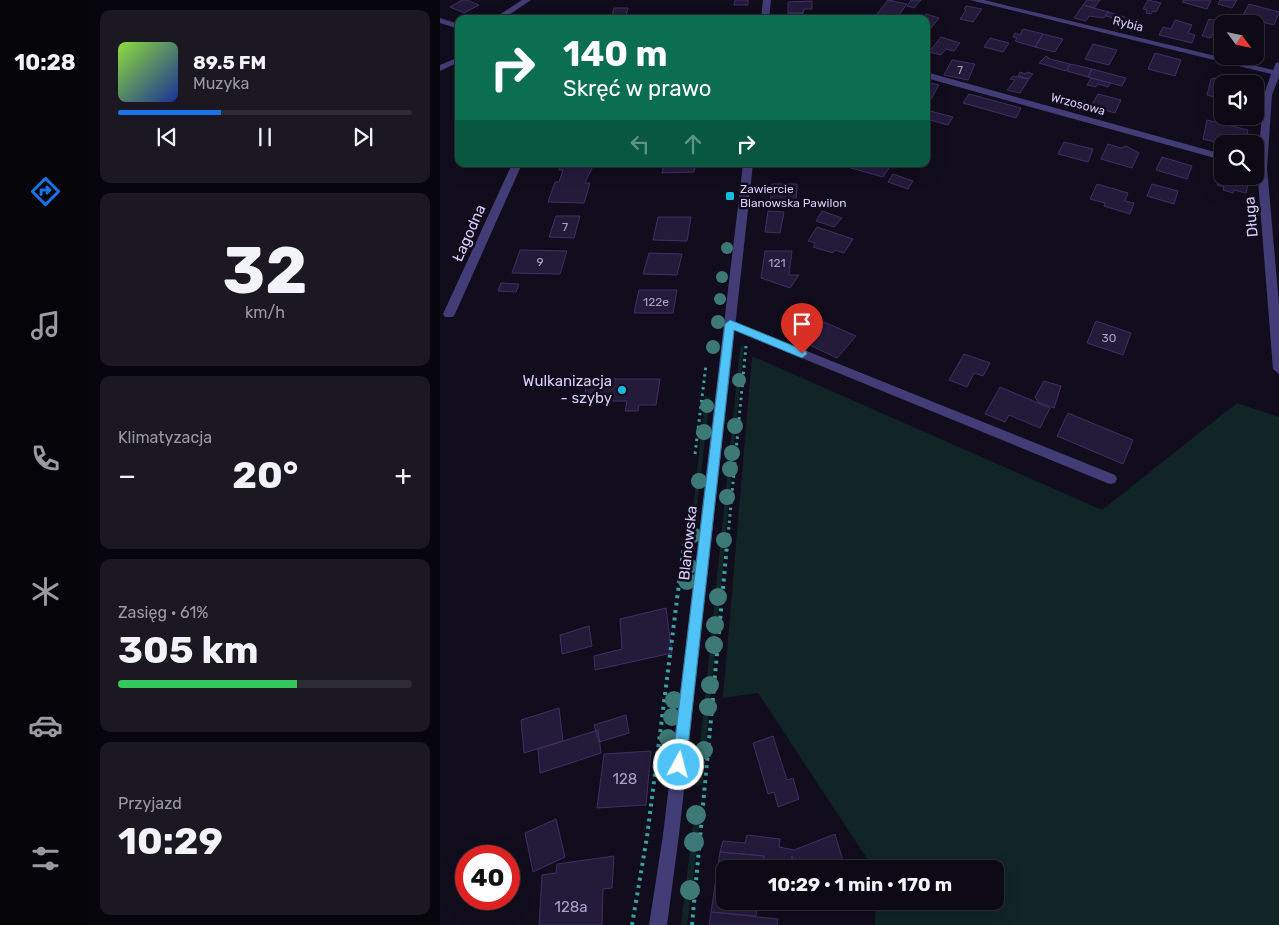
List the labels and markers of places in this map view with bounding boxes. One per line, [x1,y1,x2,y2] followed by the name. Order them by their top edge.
[740,182,847,210] place label: Zawiercie Blanowska Pawilon
[724,190,736,202] marker: Zawiercie Blanowska Pawilon
[781,303,823,354] pin
[523,372,612,407] place label: Wulkanizacja - szyby
[616,384,628,396] marker: Wulkanizacja - szyby

